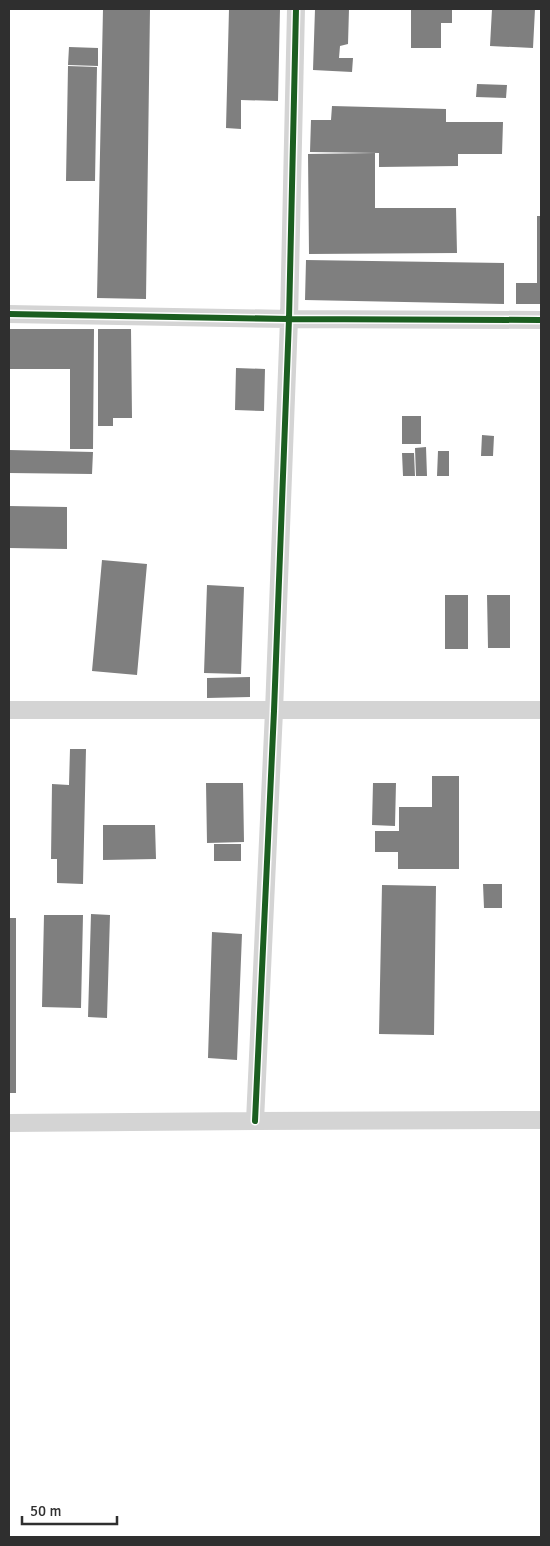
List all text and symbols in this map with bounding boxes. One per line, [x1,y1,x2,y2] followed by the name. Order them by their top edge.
[22,1494,118,1526] scale bar
[30,1502,61,1520] text: 50 m

